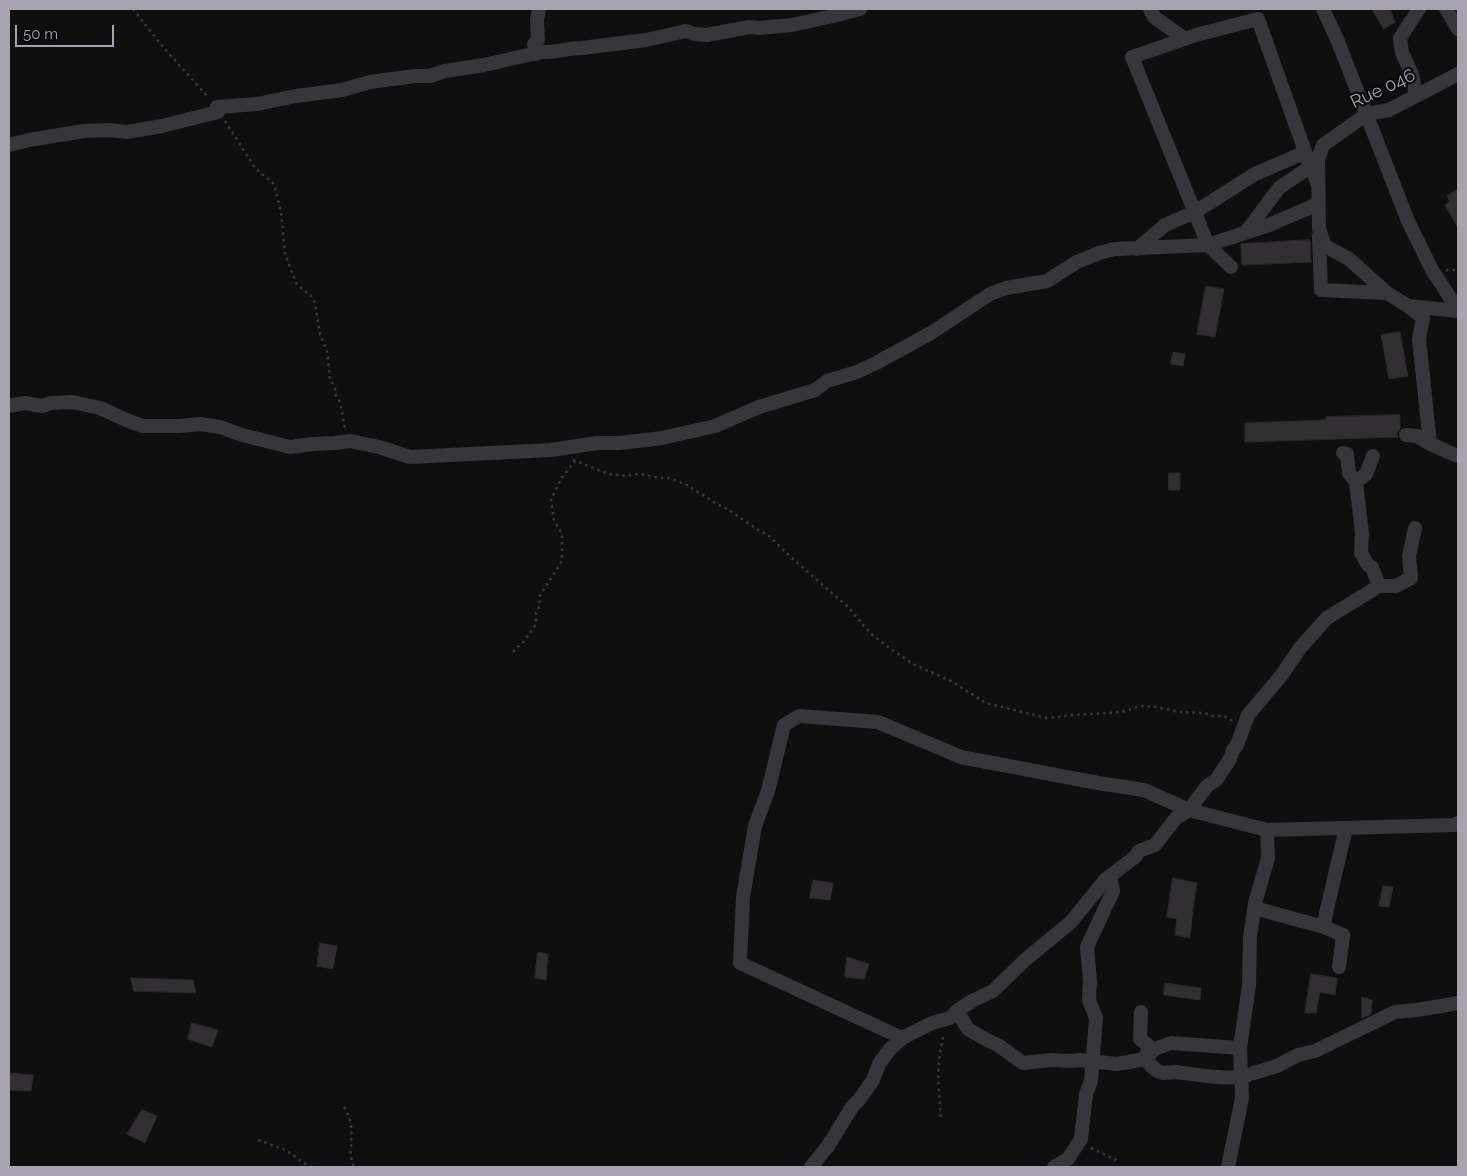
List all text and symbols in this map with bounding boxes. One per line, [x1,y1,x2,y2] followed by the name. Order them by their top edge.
[18,15,116,47] scale bar
[23,25,58,43] text: 50 m
[1347,65,1419,113] street label: Rue 046

